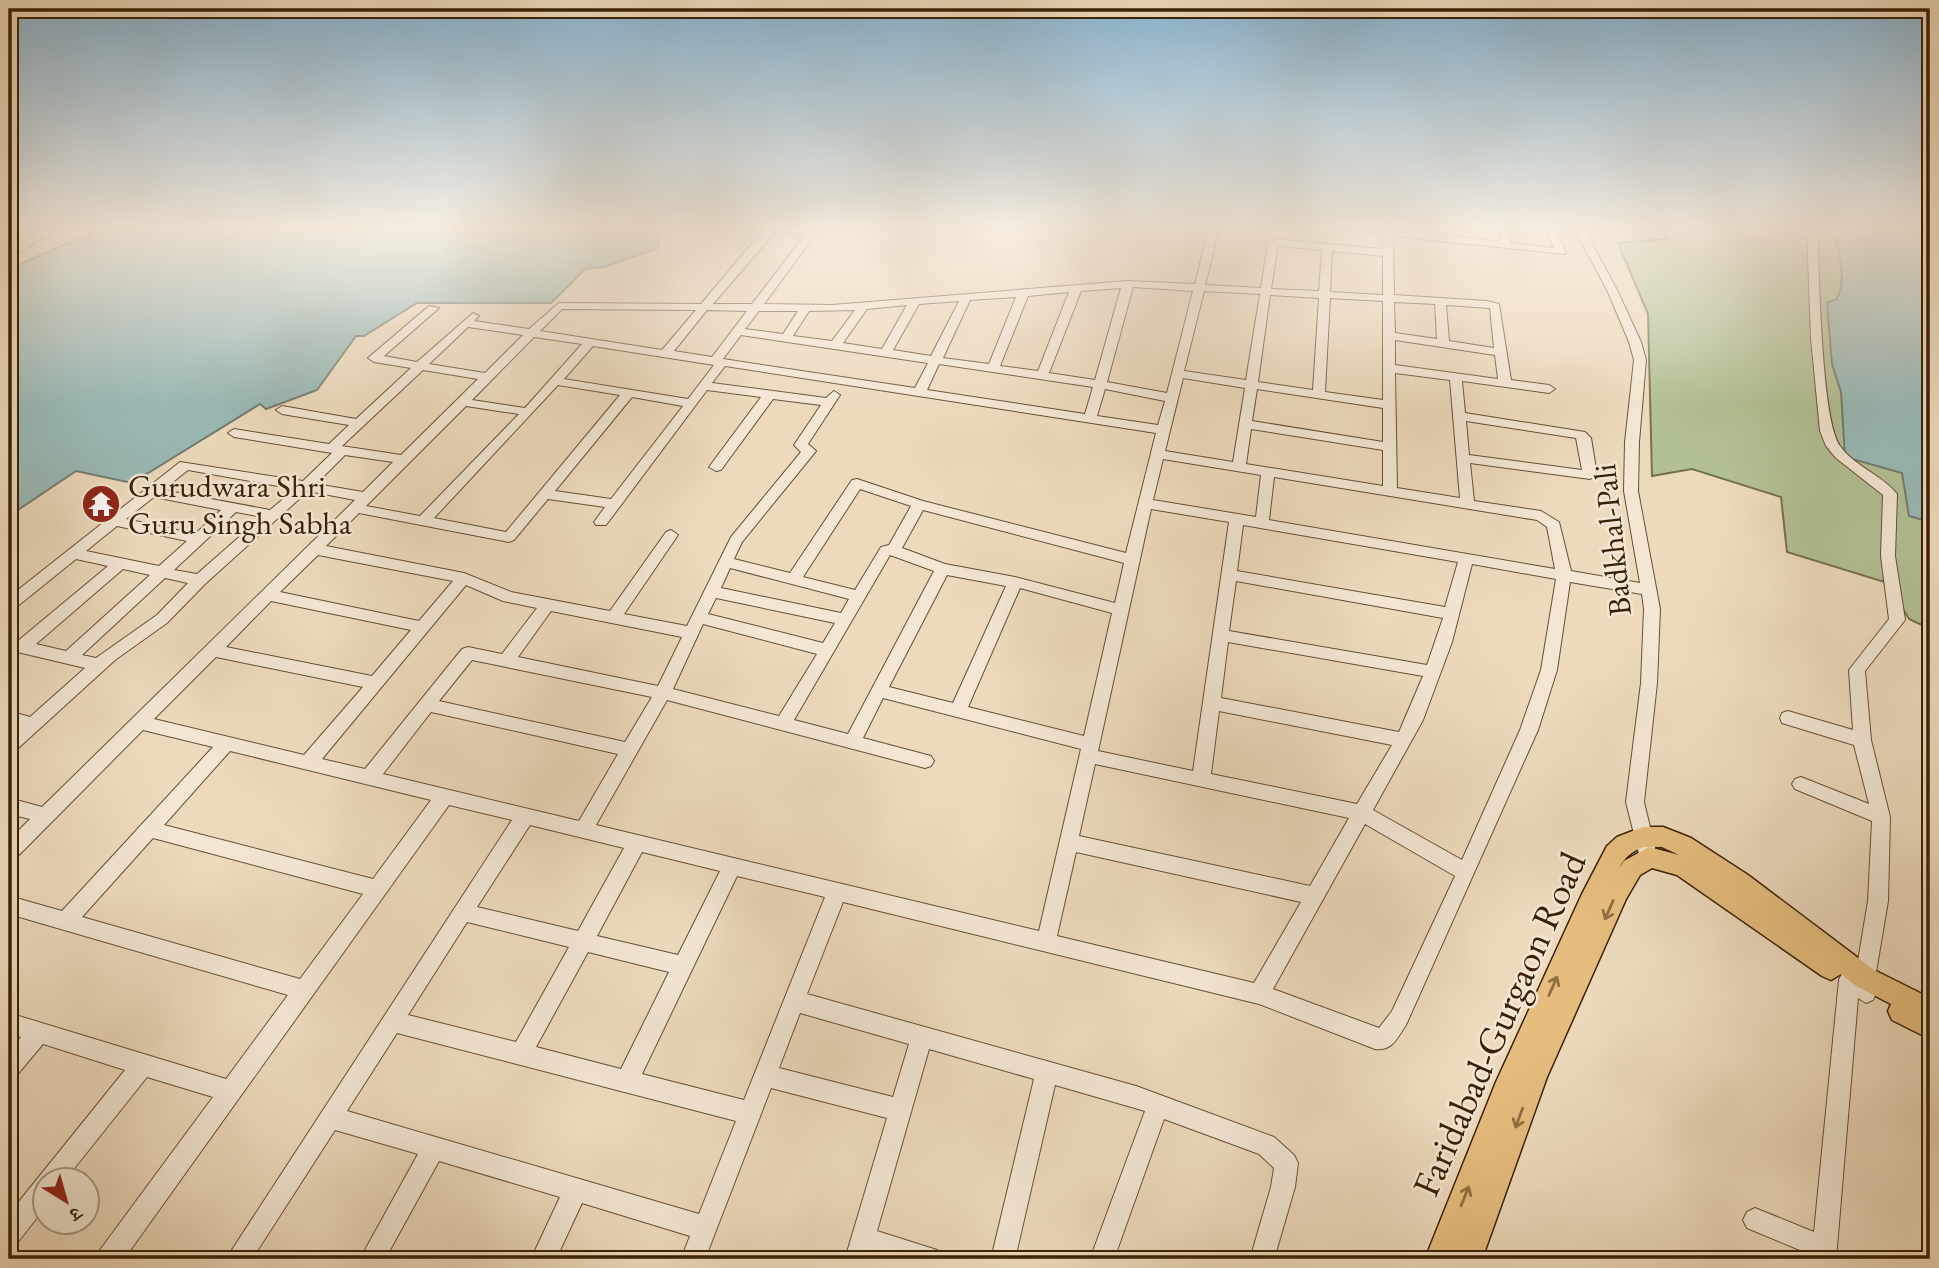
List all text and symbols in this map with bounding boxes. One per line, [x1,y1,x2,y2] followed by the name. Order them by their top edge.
[1583,462,1641,618] street label: Badkhal-Pali
[128,465,352,544] place label: Gurudwara Shri Guru Singh Sabha
[80,483,122,525] temple icon: Gurudwara Shri Guru Singh Sabha
[1401,843,1597,1204] street label: Faridabad-Gurgaon Road
[1602,898,1615,920] one-way arrow
[1547,976,1560,997] one-way arrow
[1511,1107,1524,1129] one-way arrow
[32,1166,102,1236] north arrow
[1459,1185,1472,1207] one-way arrow
[63,1200,89,1228] text: उ

